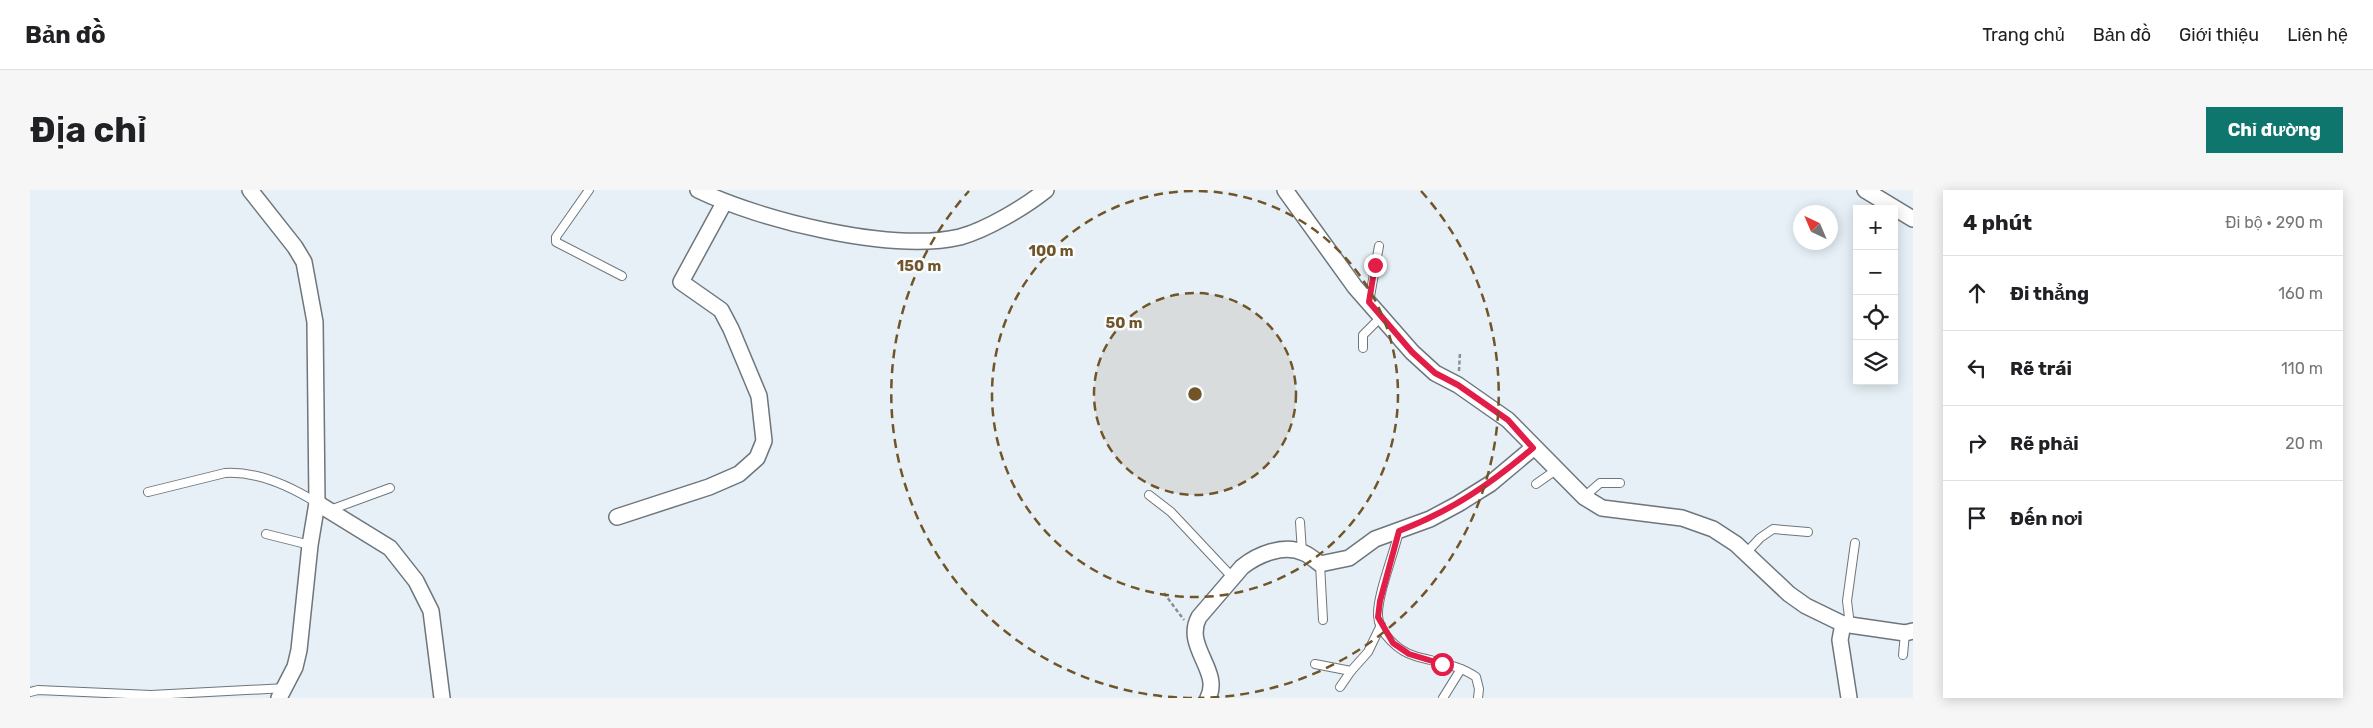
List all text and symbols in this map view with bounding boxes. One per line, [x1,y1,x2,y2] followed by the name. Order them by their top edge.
[25,21,106,49] text: Bản đồ
[1982,24,2065,46] text: Trang chủ
[2093,24,2151,46] text: Bản đồ
[2179,24,2259,46] text: Giới thiệu
[2287,24,2348,46] text: Liên hệ
[2206,107,2343,153] button: Chỉ đường
[30,109,147,151] text: Địa chỉ
[1793,205,1838,250] north arrow
[1853,205,1898,385] map controls
[1853,205,1898,250] button: +
[1963,210,2032,235] text: 4 phút
[2225,213,2323,232] text: Đi bộ · 290 m
[1029,242,1073,260] text: 100 m
[1853,250,1898,295] button: −
[1364,254,1387,277] route end
[897,257,941,275] text: 150 m
[1963,279,1991,307] icon: ahead
[2010,282,2089,305] text: Đi thẳng
[2278,284,2323,303] text: 160 m
[1853,295,1898,340] button: locate
[1106,314,1142,332] text: 50 m
[1853,340,1898,385] button: layers
[1963,354,1991,382] icon: left
[2010,357,2072,380] text: Rẽ trái
[2281,359,2323,378] text: 110 m
[1186,385,1204,403] centre of rings
[1963,429,1991,457] icon: right
[2010,432,2079,455] text: Rẽ phải
[2285,434,2323,453] text: 20 m
[1963,504,1991,532] icon: arrive
[2010,507,2083,530] text: Đến nơi
[1431,653,1454,676] route start

